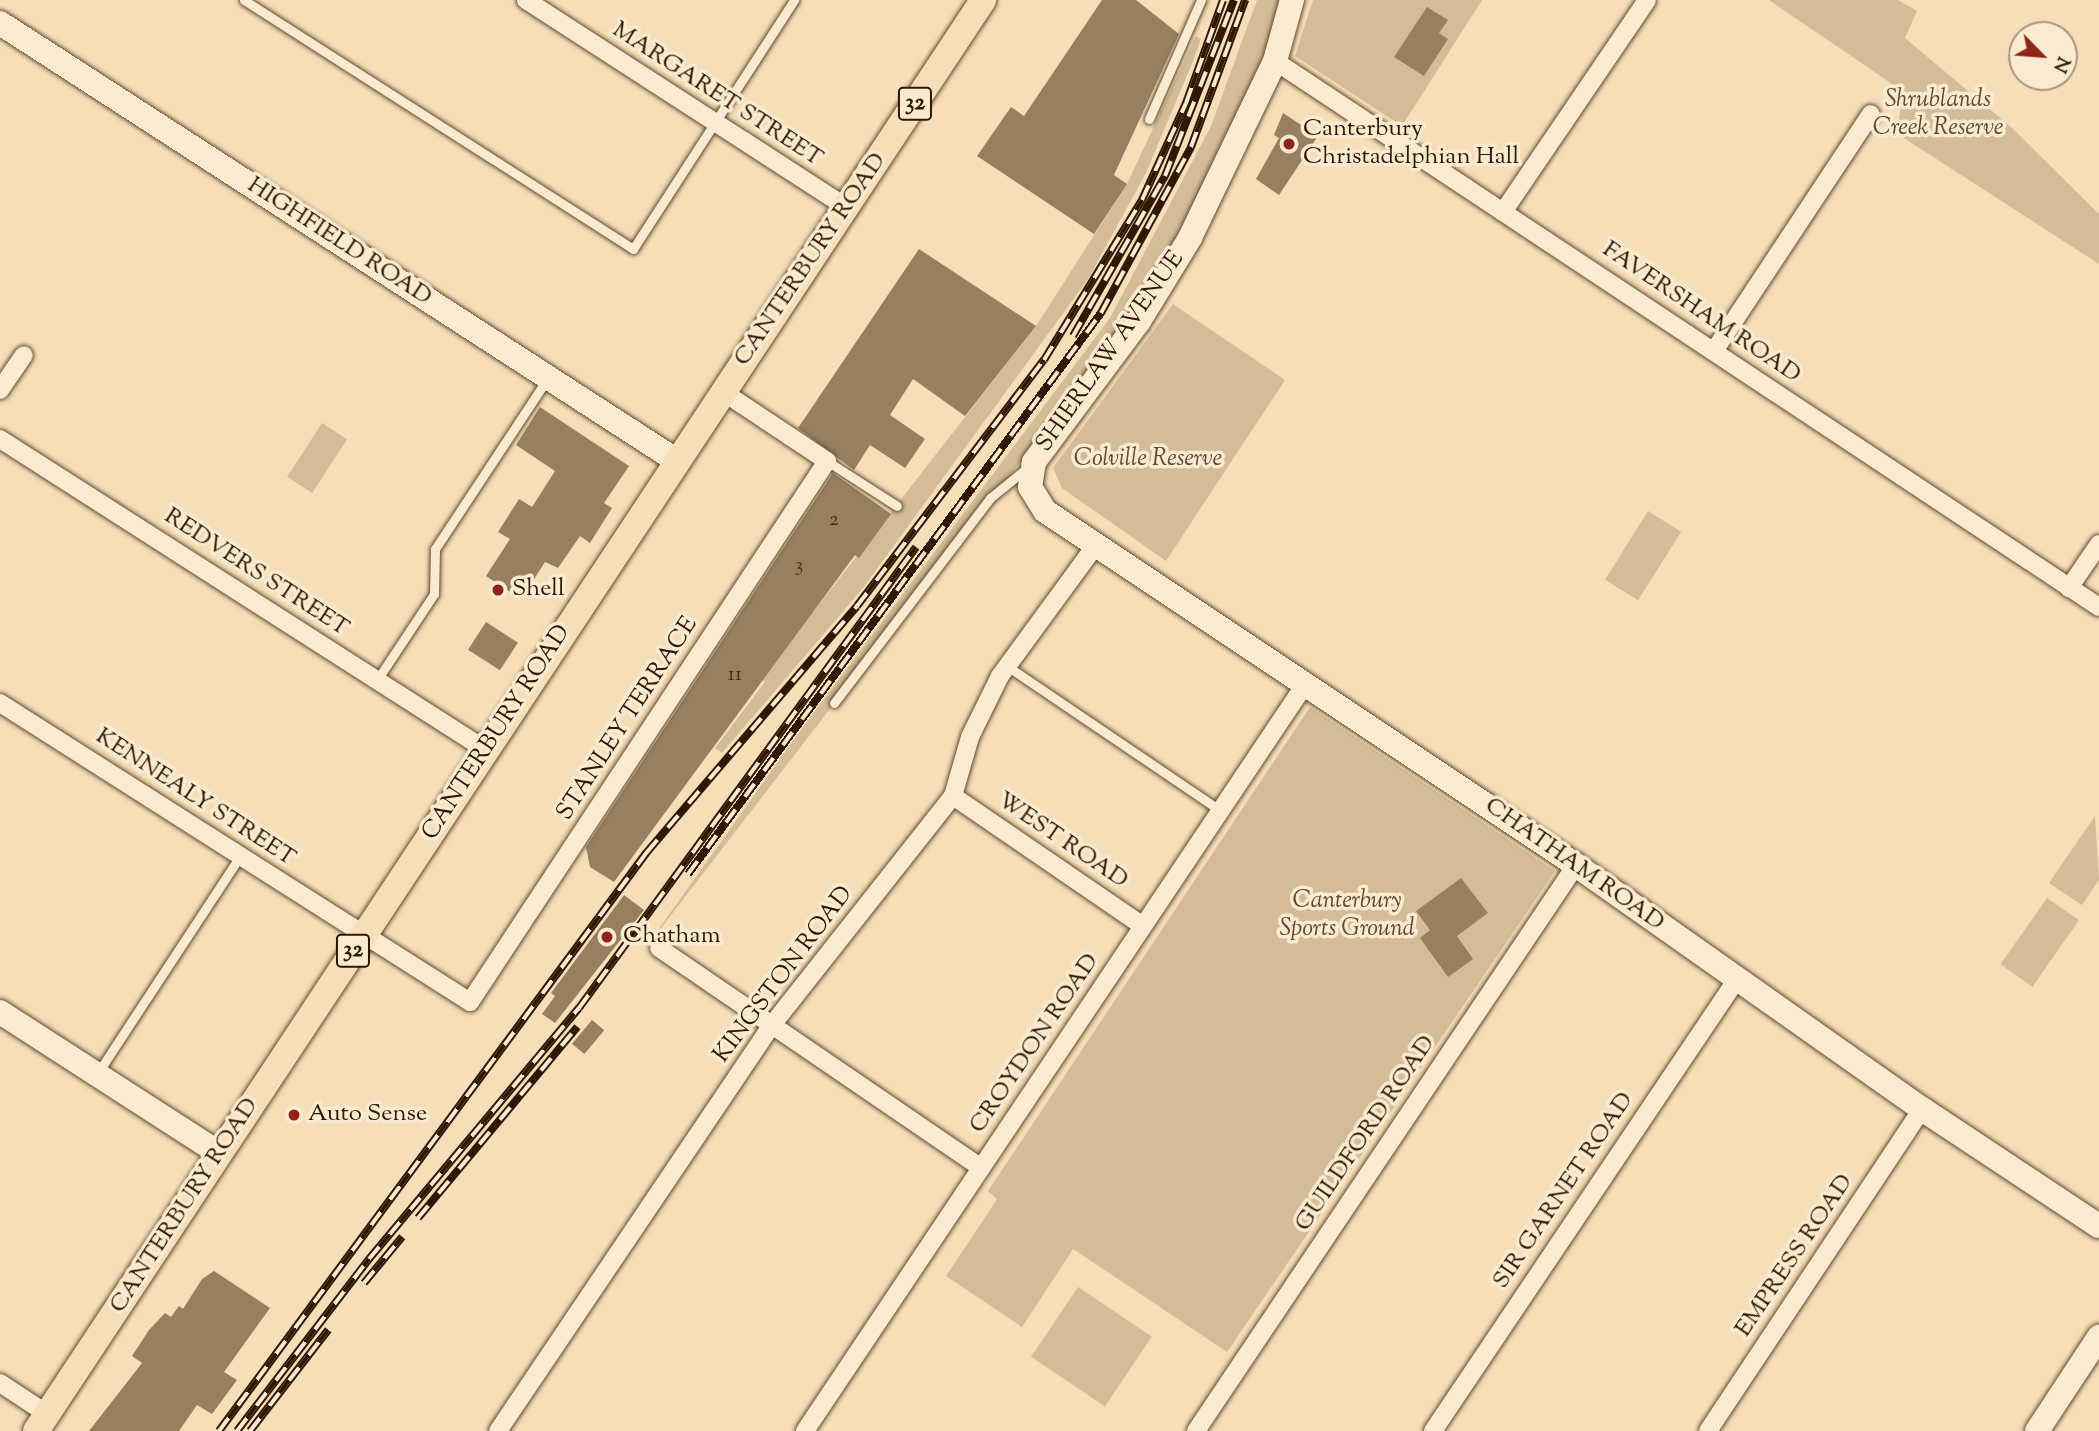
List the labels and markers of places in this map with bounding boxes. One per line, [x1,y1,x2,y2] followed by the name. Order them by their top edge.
[1303,116,1519,172] place label: Canterbury Christadelphian Hall
[1281,136,1297,152] marker: Canterbury Christadelphian Hall
[512,576,565,604] place label: Shell
[490,582,506,598] marker: Shell
[623,923,720,951] place label: Chatham
[597,927,617,947] marker: Chatham
[308,1101,427,1129] place label: Auto Sense
[286,1107,302,1123] marker: Auto Sense

